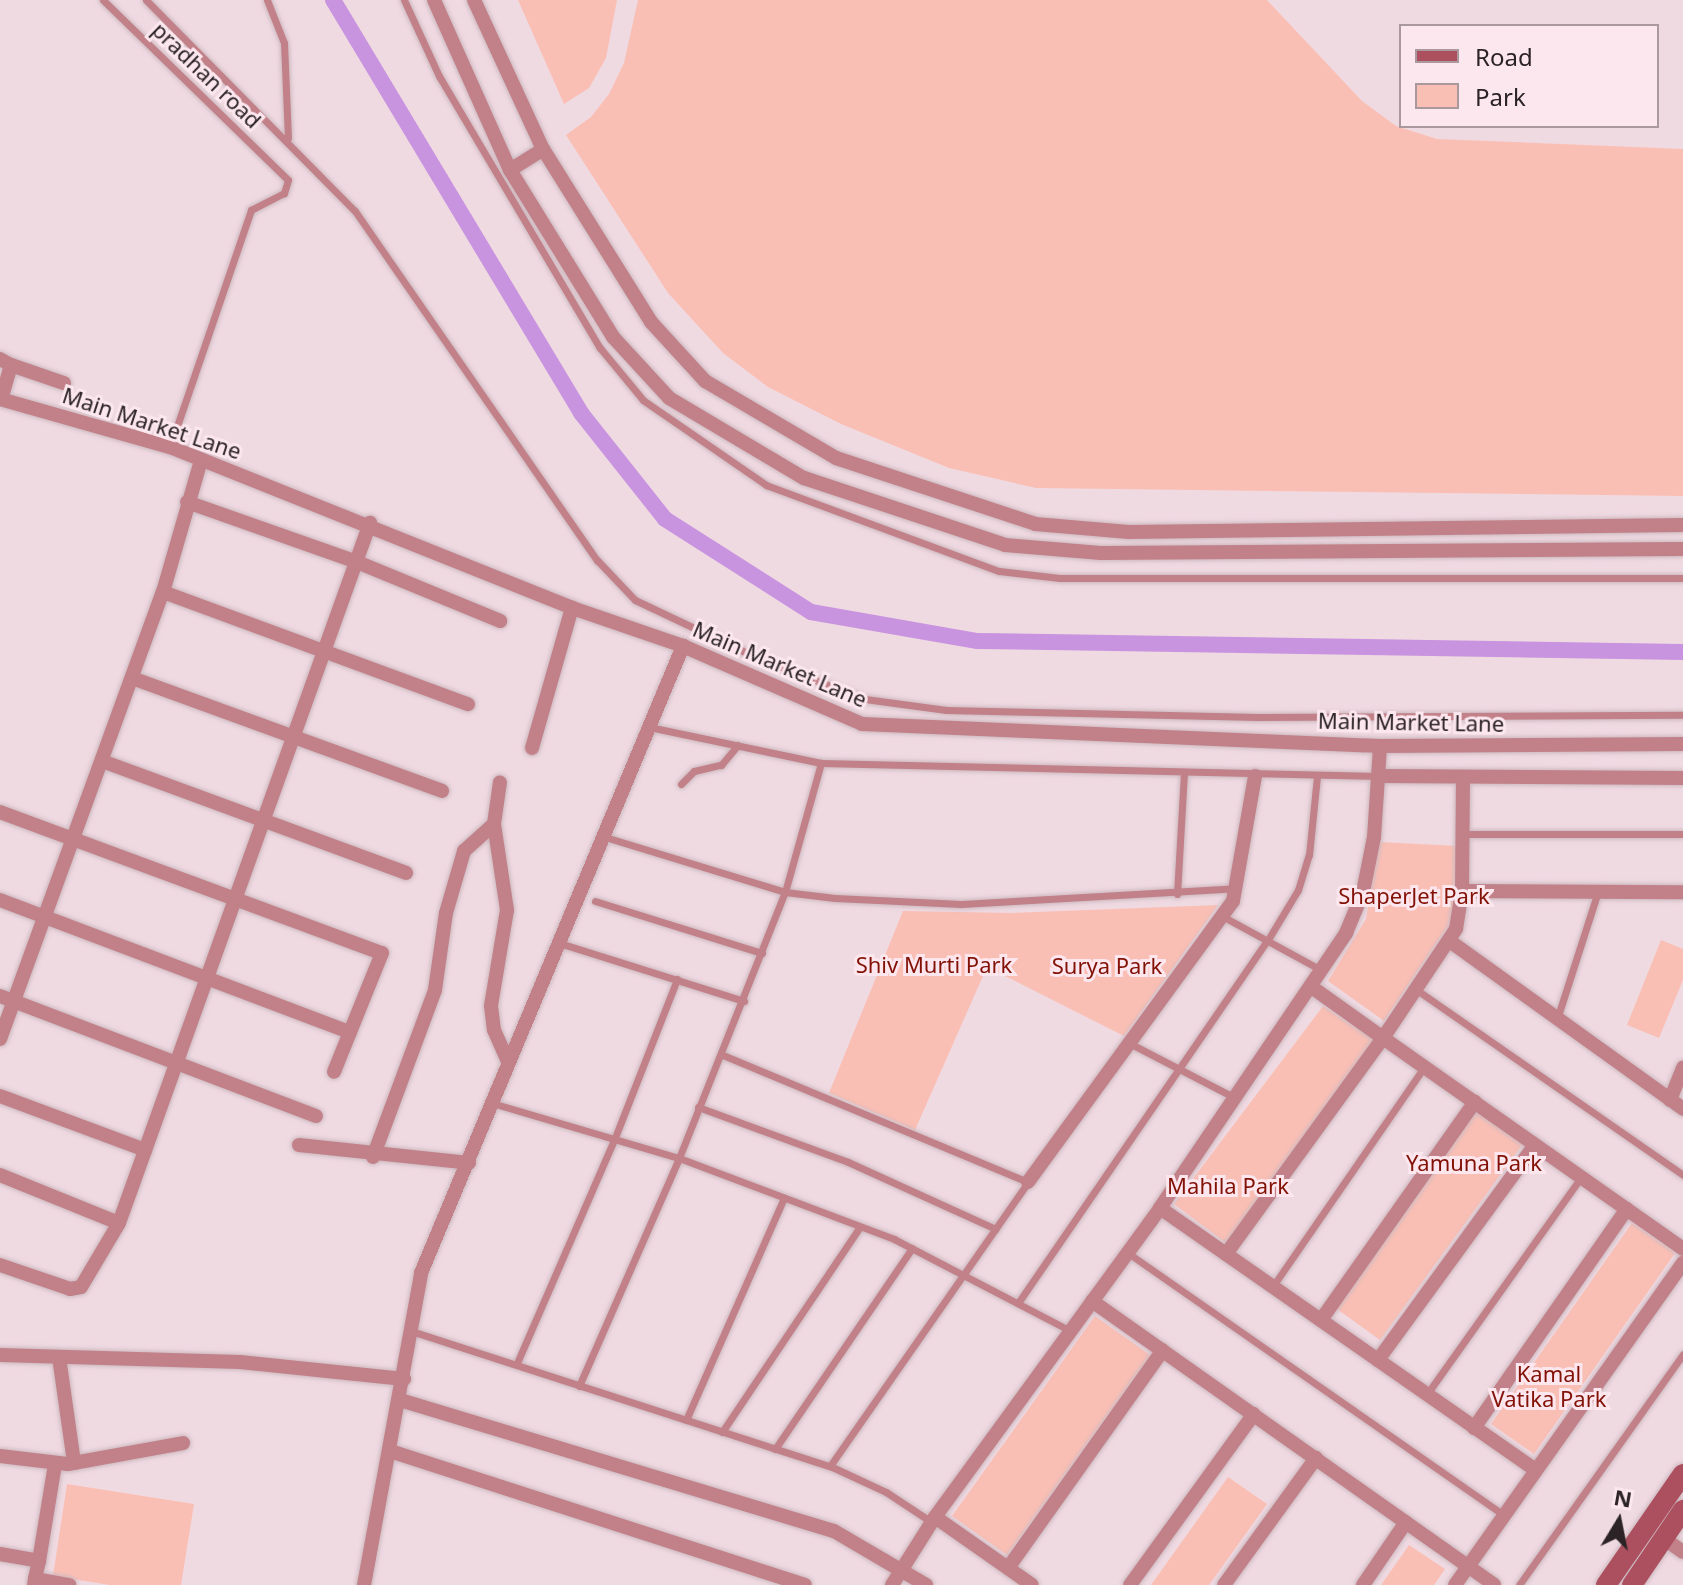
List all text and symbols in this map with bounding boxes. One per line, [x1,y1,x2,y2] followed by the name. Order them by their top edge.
[147,16,267,134] street label: pradhan road
[1399,24,1659,128] legend
[1475,40,1533,73] text: Road
[1475,80,1526,113] text: Park
[59,382,245,464] street label: Main Market Lane
[689,615,871,713] street label: Main Market Lane
[1318,707,1504,737] street label: Main Market Lane
[1338,883,1490,909] park label: ShaperJet Park
[856,952,1012,978] park label: Shiv Murti Park
[1052,953,1162,979] park label: Surya Park
[1406,1150,1542,1176] park label: Yamuna Park
[1167,1173,1289,1199] park label: Mahila Park
[1491,1360,1607,1412] park label: Kamal Vatika Park
[1579,1481,1659,1561] north arrow
[1612,1481,1635,1514] text: N

